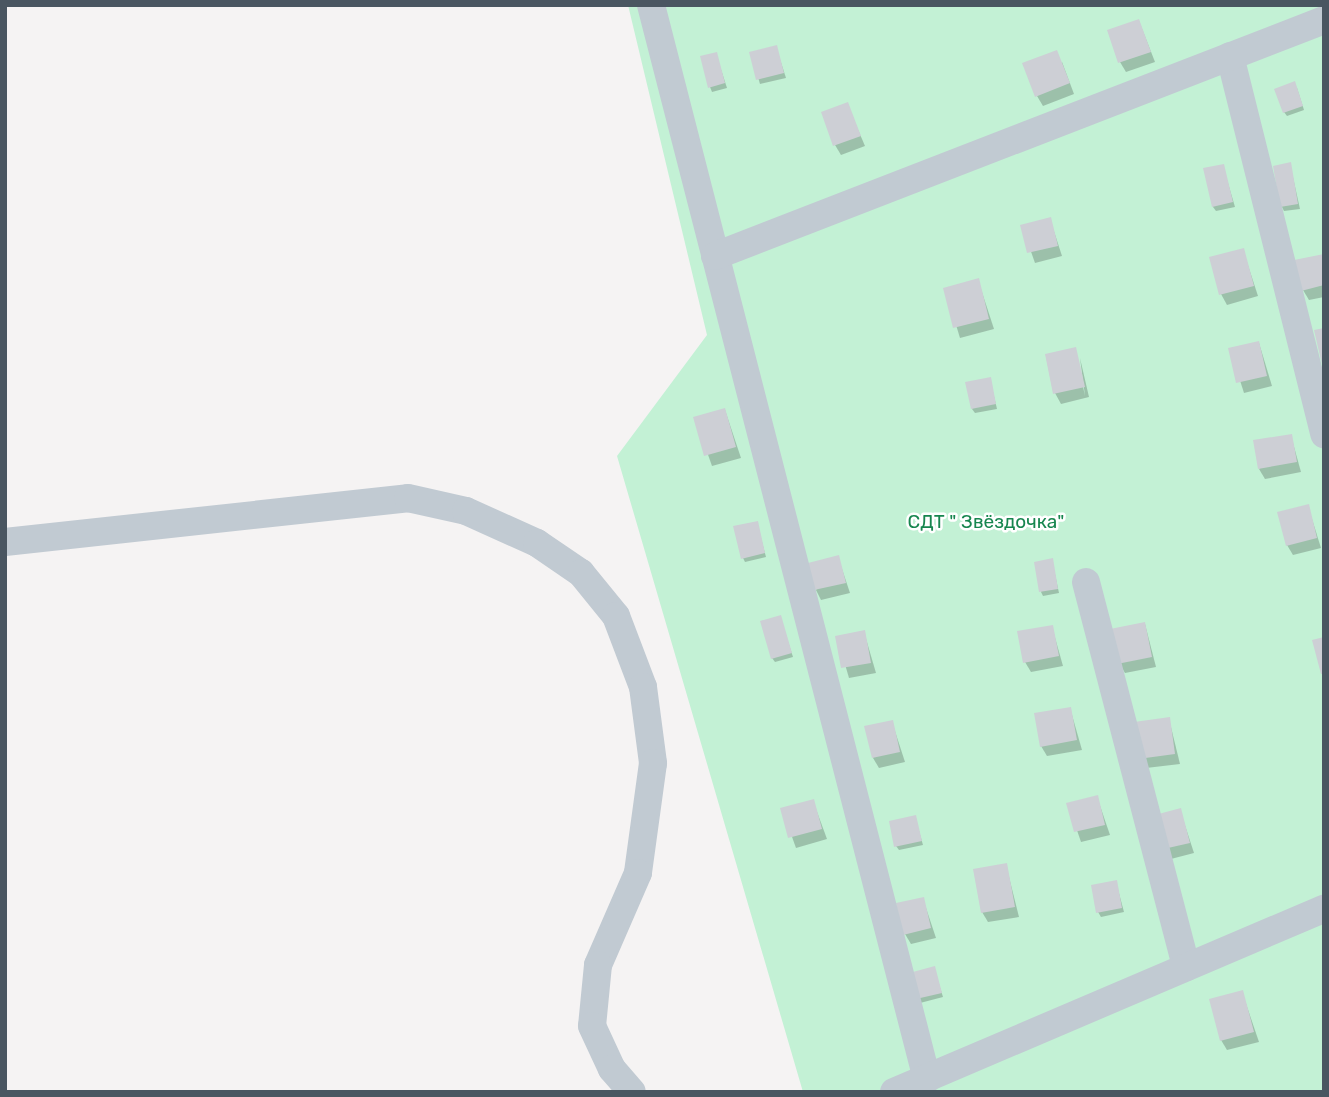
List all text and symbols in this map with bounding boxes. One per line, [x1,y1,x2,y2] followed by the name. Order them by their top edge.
[908,511,1064,533] park label: СДТ " Звёздочка"

